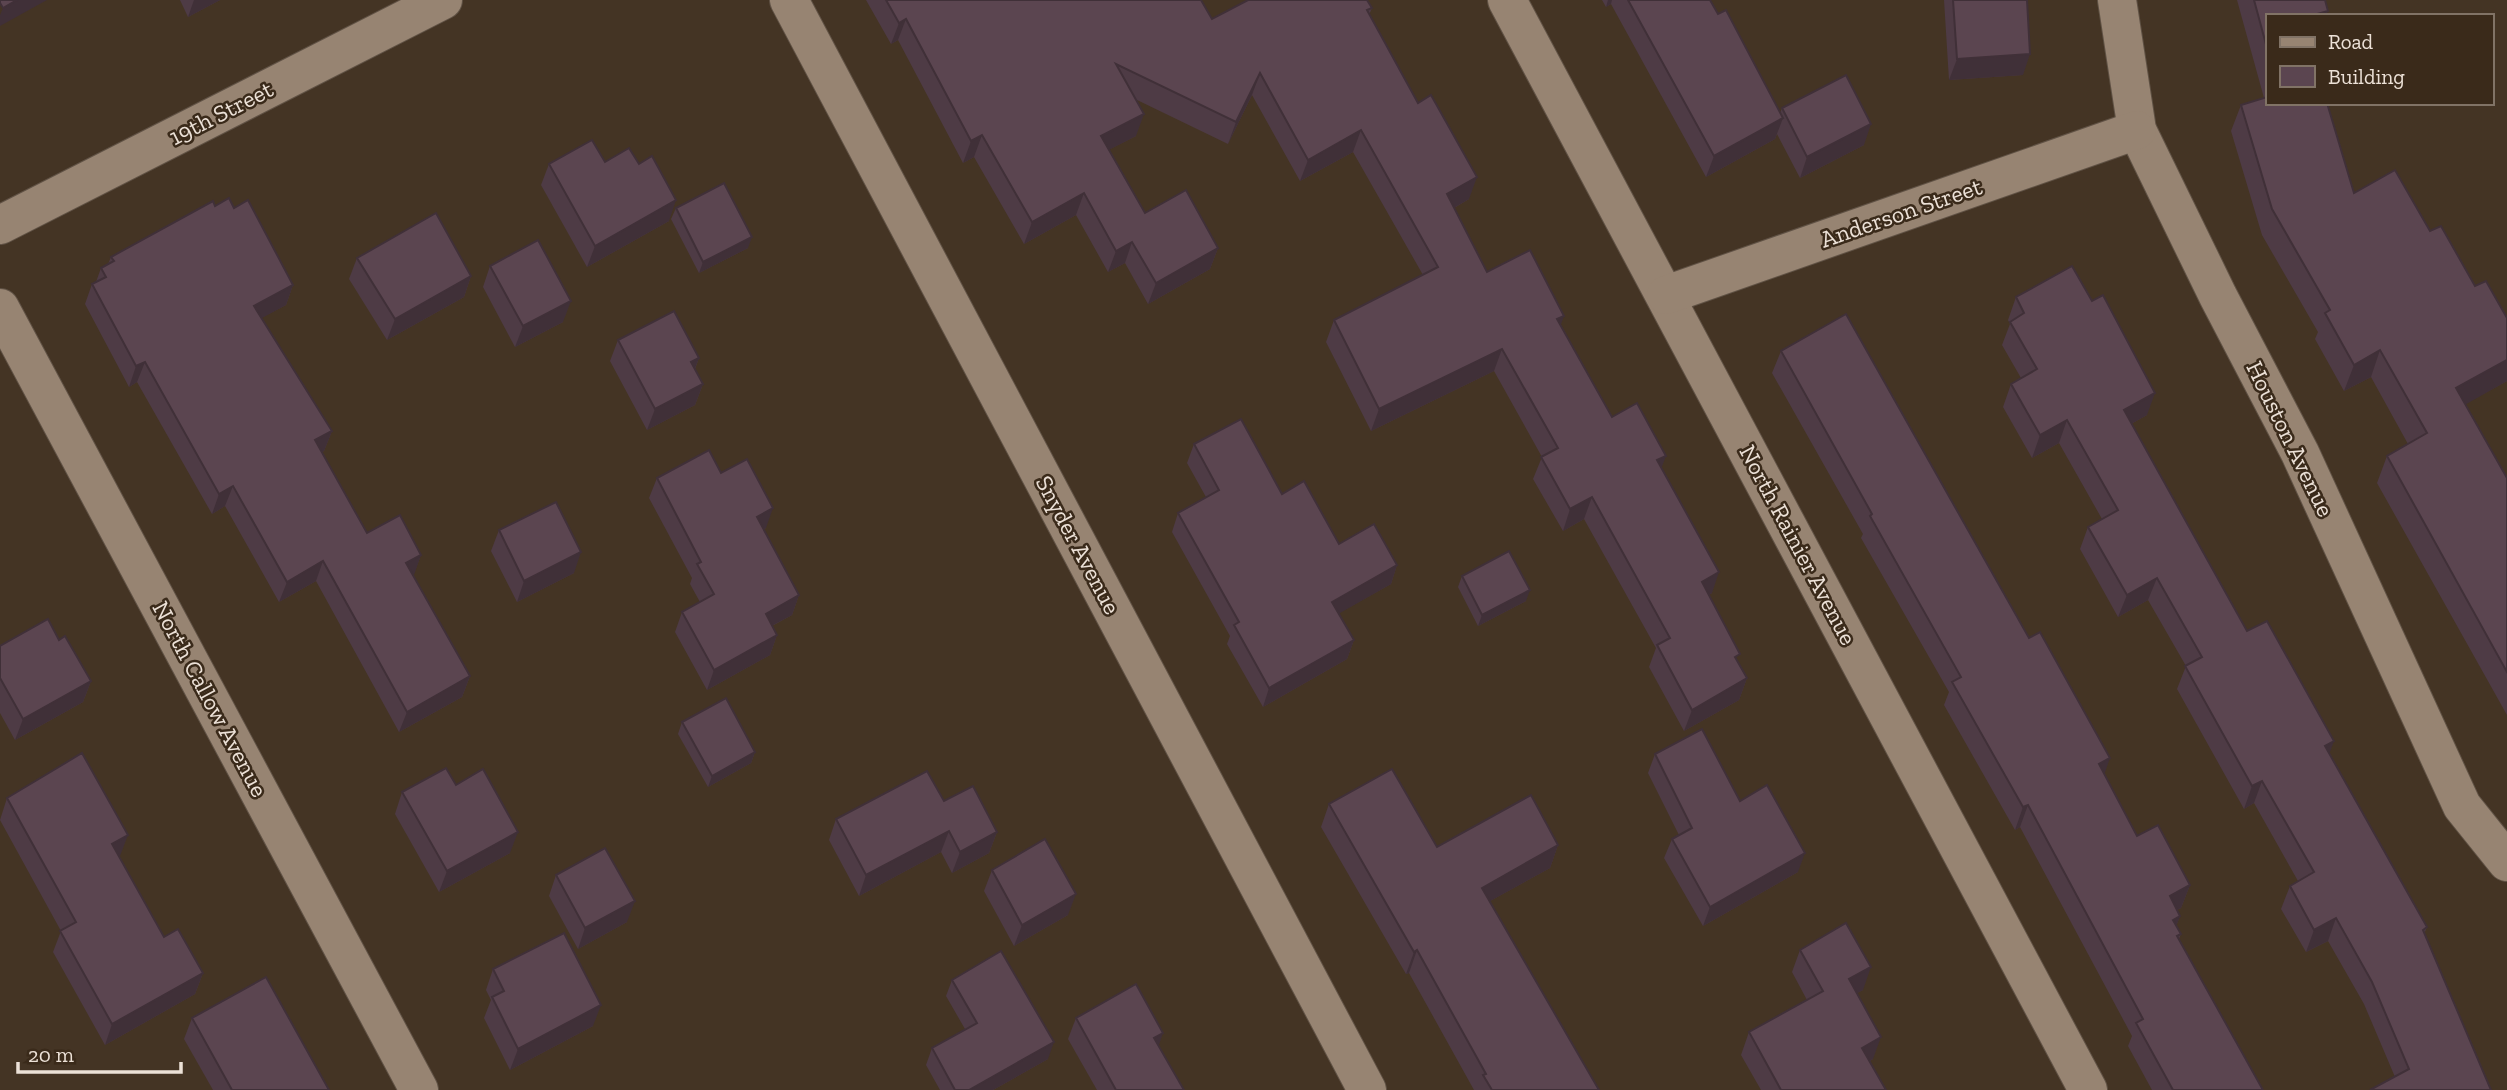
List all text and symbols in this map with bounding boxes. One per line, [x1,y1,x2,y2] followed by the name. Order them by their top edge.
[2266,14,2493,105] legend
[2328,29,2374,54] text: Road
[2328,64,2405,89] text: Building
[164,74,278,151] street label: 19th Street
[1816,171,1986,254] street label: Anderson Street
[2240,356,2341,521] street label: Houston Avenue
[1733,440,1863,650] street label: North Rainier Avenue
[1030,470,1127,619] street label: Snyder Avenue
[147,596,274,802] street label: North Callow Avenue
[18,1030,180,1074] scale bar
[28,1042,74,1067] text: 20 m

